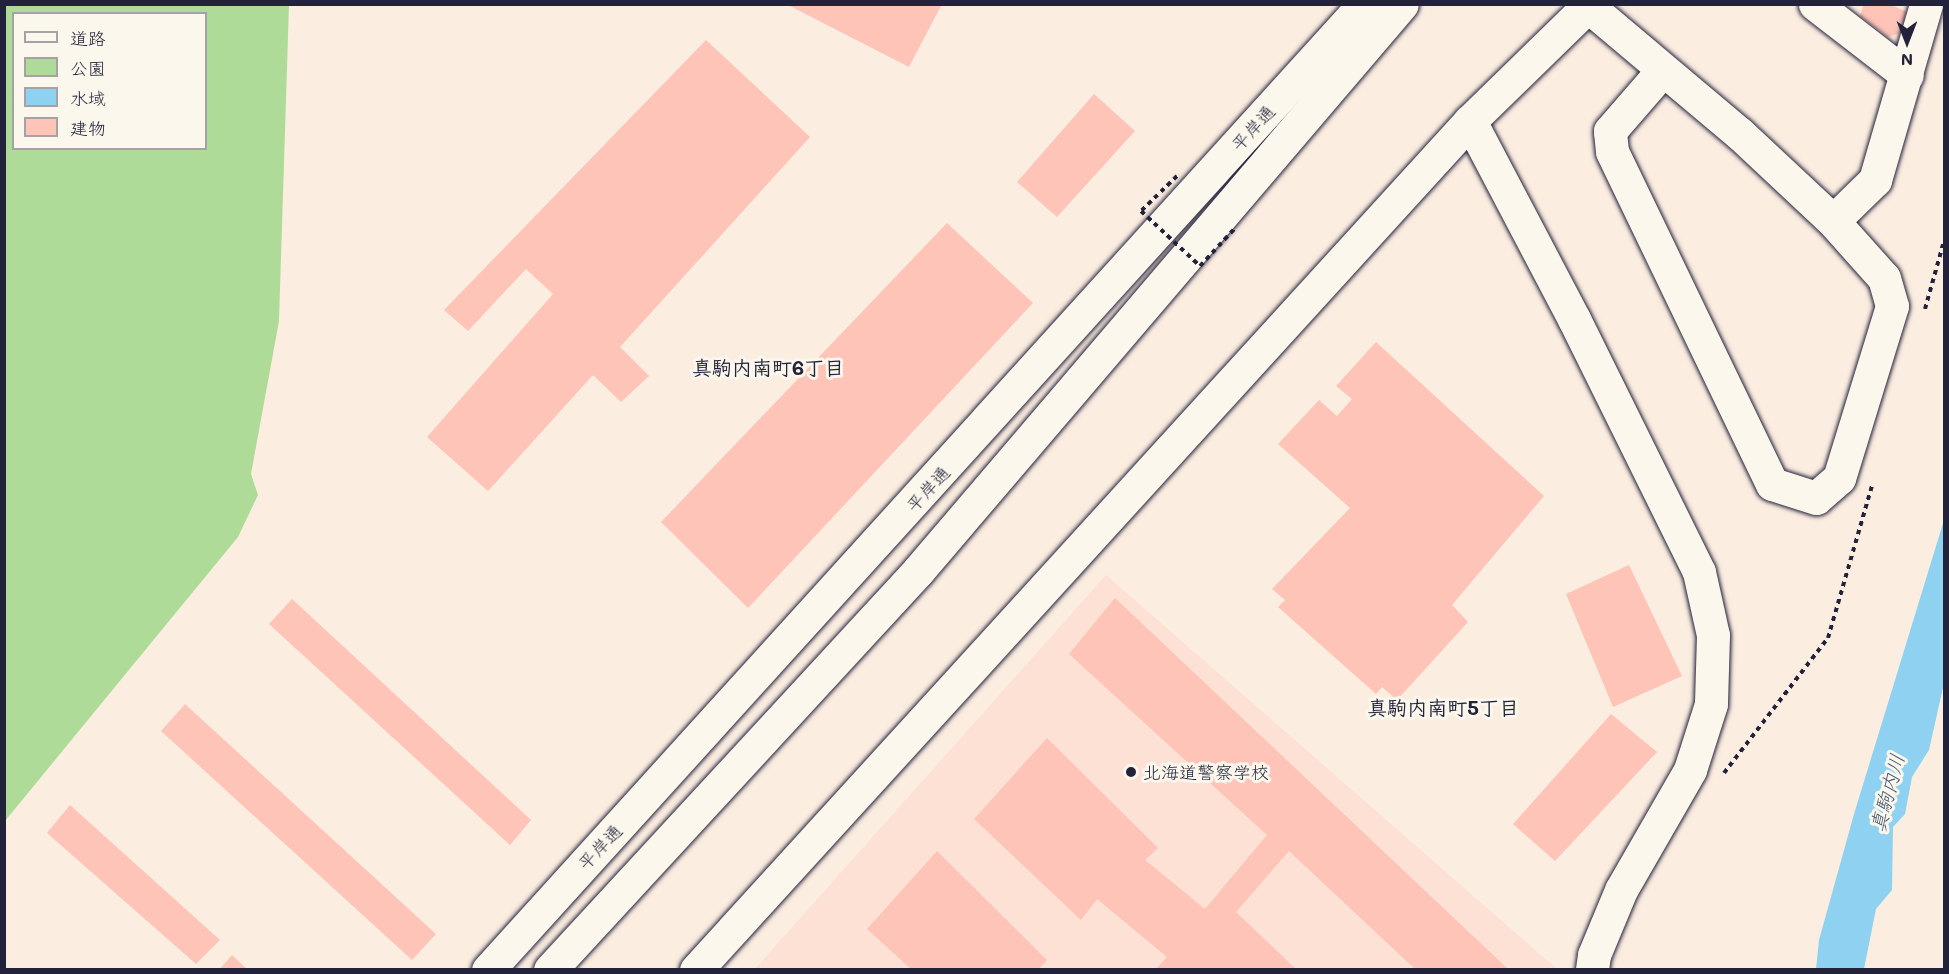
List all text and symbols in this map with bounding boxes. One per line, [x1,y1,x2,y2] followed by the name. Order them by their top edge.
[12,12,207,150] legend
[1877,12,1937,72] north arrow
[70,26,106,50] text: 道路
[1901,50,1913,71] text: N
[70,56,106,80] text: 公園
[70,86,106,110] text: 水域
[1227,101,1279,155] street label: 平岸通
[70,116,106,140] text: 建物
[692,355,844,379] district label: 真駒内南町6丁目
[902,462,954,516] street label: 平岸通
[1367,695,1519,719] district label: 真駒内南町5丁目
[1865,751,1909,835] water label: 真駒内川
[1143,761,1269,783] place label: 北海道警察学校
[1124,765,1138,779] marker: 北海道警察学校
[574,820,626,874] street label: 平岸通

